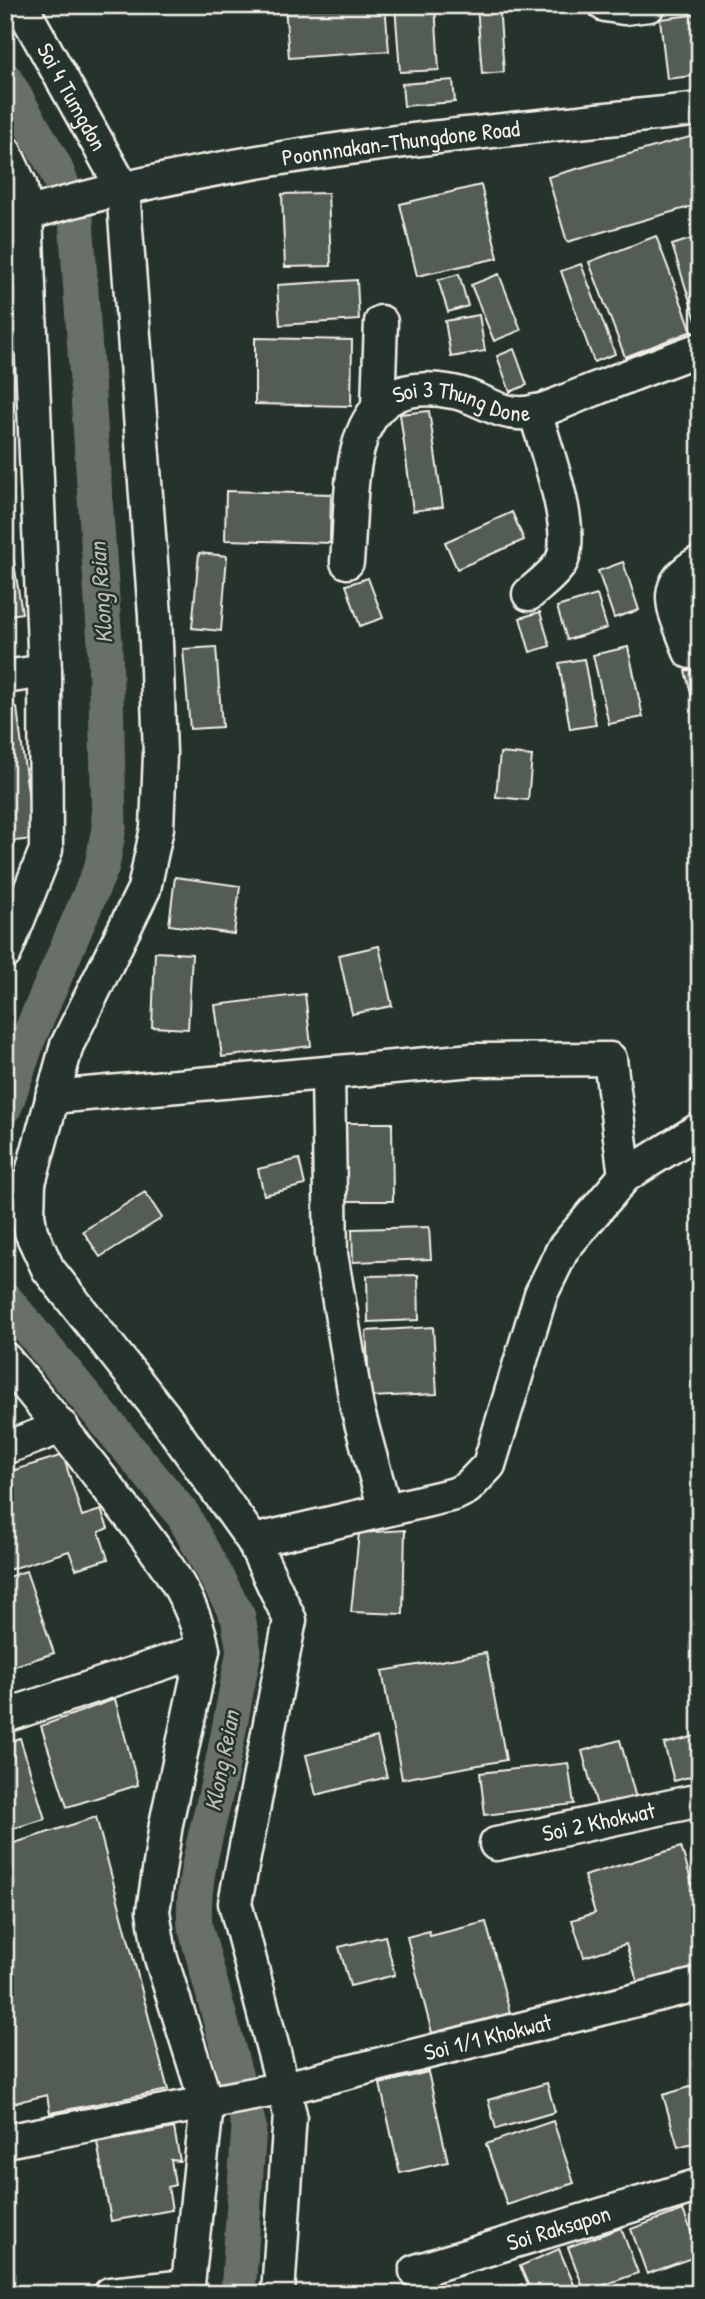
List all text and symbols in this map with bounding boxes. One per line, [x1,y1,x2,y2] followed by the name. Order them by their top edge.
[30,37,115,156] street label: Soi 4 Tumgdon
[280,112,521,173] street label: Poonnnakan-Thungdone Road
[388,373,531,428] street label: Soi 3 Thung Done
[80,539,121,645] water label: Klong Reian
[196,1706,248,1814] water label: Klong Reian
[539,1794,659,1849] street label: Soi 2 Khokwat
[421,2006,556,2068] street label: Soi 1/1 Khokwat
[503,2197,614,2258] street label: Soi Raksapon

